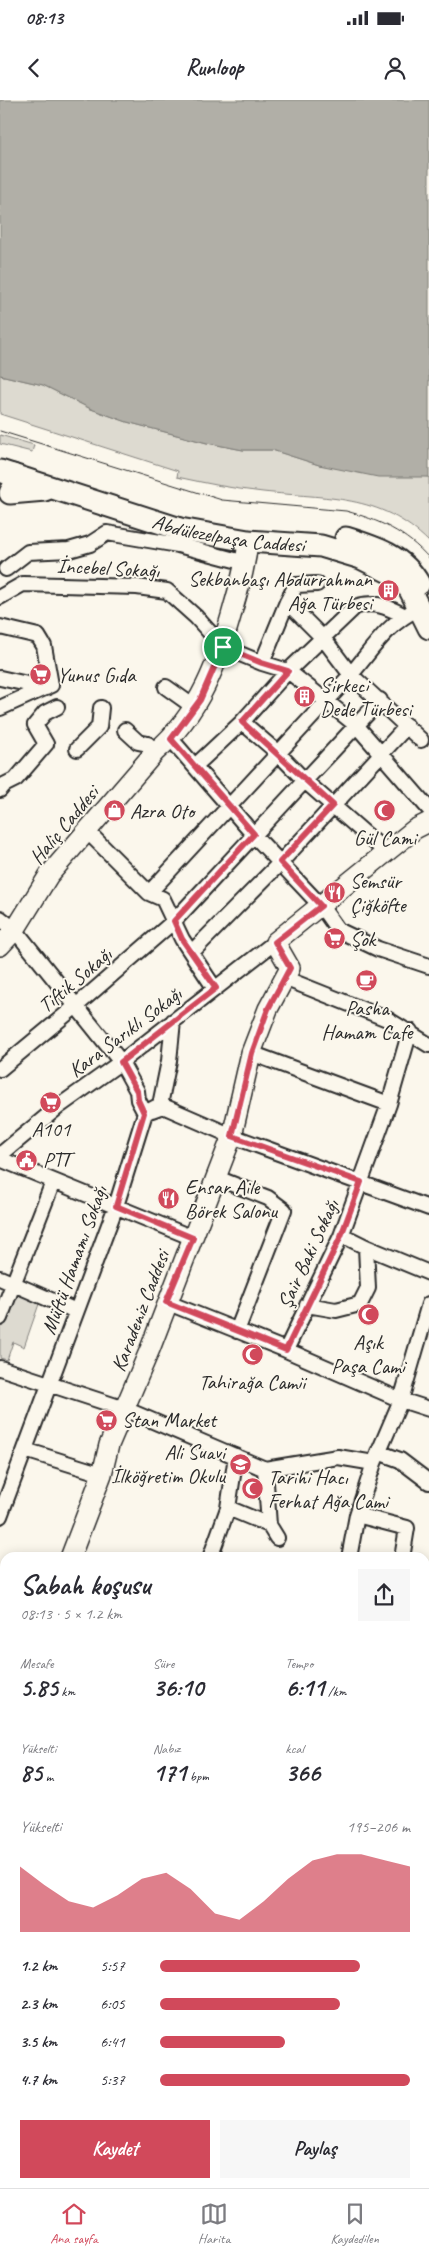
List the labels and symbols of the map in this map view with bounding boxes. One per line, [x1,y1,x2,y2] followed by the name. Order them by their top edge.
[149,508,309,558] street label: Abdülezelpaşa Caddesi
[56,552,161,584] street label: İncebel Sokağı
[188,566,375,616] place label: Sekbanbaşı Abdurrahman Ağa Türbesi
[376,579,400,603] building icon: Sekbanbaşı Abdurrahman Ağa Türbesi
[202,626,244,668] pin
[57,662,137,688] place label: Yunus Gıda
[29,663,53,687] supermarket icon: Yunus Gıda
[320,672,414,722] place label: Sirkeci Dede Türbesi
[292,685,316,709] building icon: Sirkeci Dede Türbesi
[24,778,106,870] street label: Haliç Caddesi
[130,798,197,824] place label: Azra Oto
[102,799,126,823] shop icon: Azra Oto
[373,799,397,823] mosque icon: Gül Cami
[354,825,419,851] place label: Gül Cami
[350,868,408,918] place label: Semsür Çiğköfte
[322,881,346,905] restaurant icon: Semsür Çiğköfte
[350,926,378,952] place label: Şok
[322,927,346,951] supermarket icon: Şok
[33,941,118,1018] street label: Tiftik Sokağı
[355,969,379,993] cafe icon: Pasha Hamam Cafe
[63,980,188,1083] street label: Kara Sarıklı Sokağı
[322,995,415,1045] place label: Pasha Hamam Cafe
[39,1090,63,1114] supermarket icon: A101
[32,1116,72,1142] place label: A101
[43,1147,76,1173] place label: PTT
[15,1148,39,1172] public building icon: PTT
[185,1174,278,1224] place label: Ensar Aile Börek Salonu
[35,1181,113,1338] street label: Müftü Hamamı Sokağı
[157,1187,181,1211] restaurant icon: Ensar Aile Börek Salonu
[271,1194,345,1313] street label: Şair Baki Sokağı
[105,1244,176,1375] street label: Karadeniz Caddesi
[356,1303,380,1327] mosque icon: Aşık Paşa Cami
[331,1329,408,1379] place label: Aşık Paşa Cami
[240,1343,264,1367] mosque icon: Tahirağa Camii
[199,1369,308,1395] place label: Tahirağa Camii
[122,1407,218,1433] place label: Stan Market
[94,1408,118,1432] supermarket icon: Stan Market
[111,1439,228,1489] place label: Ali Suavi İlköğretim Okulu
[229,1452,253,1476] school or university icon: Ali Suavi İlköğretim Okulu
[268,1464,391,1514] place label: Tarihi Hacı Ferhat Ağa Cami
[240,1477,264,1501] mosque icon: Tarihi Hacı Ferhat Ağa Cami

